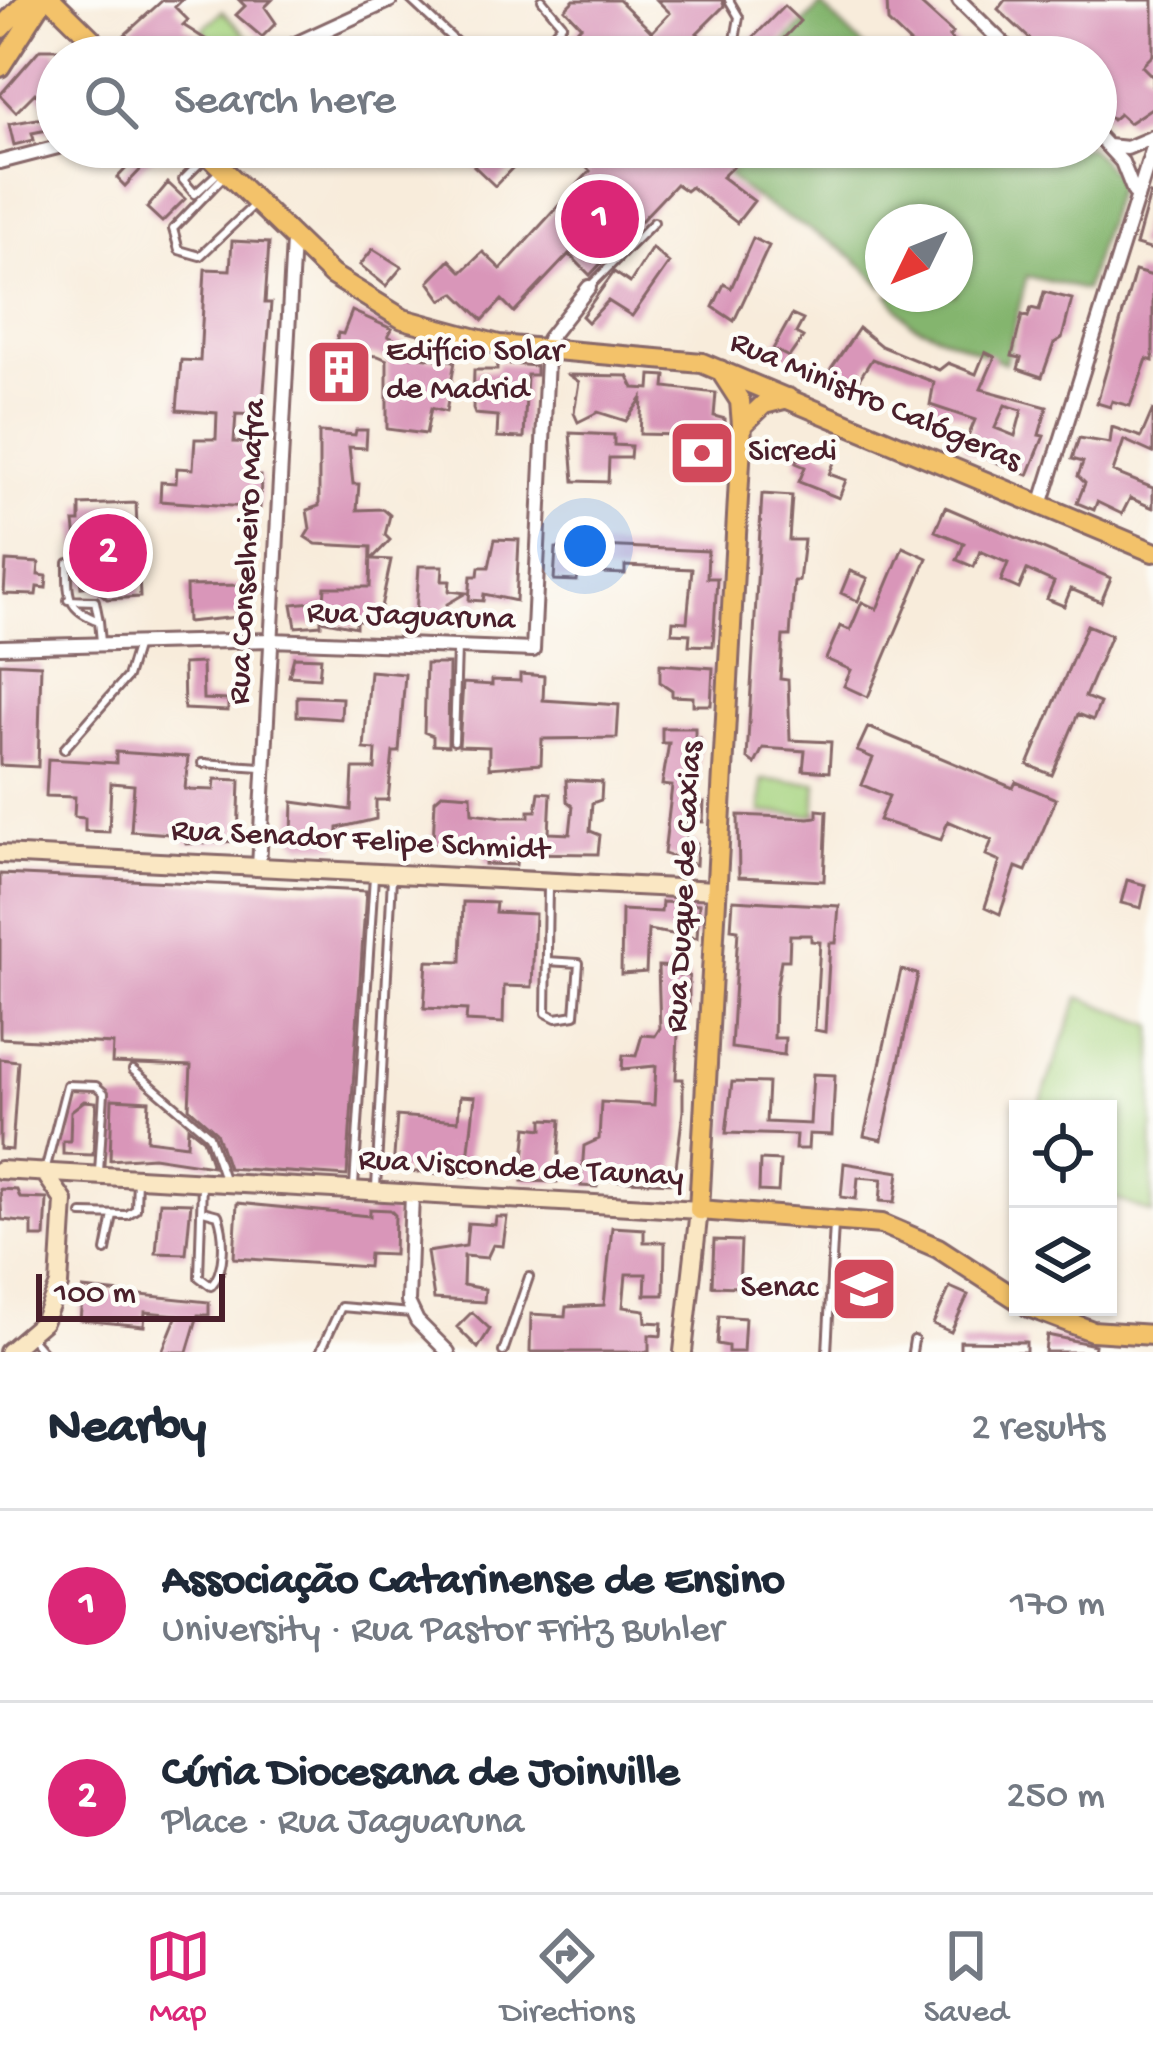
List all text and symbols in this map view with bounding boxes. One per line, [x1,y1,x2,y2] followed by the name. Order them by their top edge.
[36,36,1117,168] search box
[78,69,144,135] icon: search
[174,76,396,129] text: Search here
[561,174,639,264] pin: 1
[865,204,973,312] north arrow
[724,324,1027,482] street label: Rua Ministro Calógeras
[386,334,567,410] place label: Edifício Solar de Madrid
[304,337,374,407] building icon: Edifício Solar de Madrid
[222,397,276,706] street label: Rua Conselheiro Mafra
[667,418,737,488] bank icon: Sicredi
[748,434,837,472] place label: Sicredi
[69,508,147,598] pin: 2
[555,516,615,576] your location
[306,595,518,641] street label: Rua Jaguaruna
[659,740,713,1033] street label: Rua Duque de Caxias
[170,813,552,871] street label: Rua Senador Felipe Schmidt
[1009,1100,1117,1316] map controls
[1009,1100,1117,1208] button: locate
[357,1143,685,1197] street label: Rua Visconde de Taunay
[1009,1208,1117,1316] button: layers
[829,1254,899,1324] school or university icon: Senac
[36,1268,225,1321] scale bar
[740,1270,820,1308] place label: Senac
[54,1276,136,1314] text: 100 m
[48,1400,206,1460] text: Nearby
[971,1407,1105,1453] text: 2 results
[162,1556,785,1609] text: Associação Catarinense de Ensino
[79,1583,95,1629] text: 1
[1010,1583,1105,1629] text: 170 m
[162,1609,724,1655] text: University · Rua Pastor Fritz Buhler
[162,1748,680,1801] text: Cúria Diocesana de Joinville
[77,1775,97,1821] text: 2
[1006,1775,1105,1821] text: 250 m
[162,1801,524,1847] text: Place · Rua Jaguaruna
[145,1923,211,2033] tab: Map
[500,1923,634,2033] tab: Directions
[924,1923,1008,2033] tab: Saved

